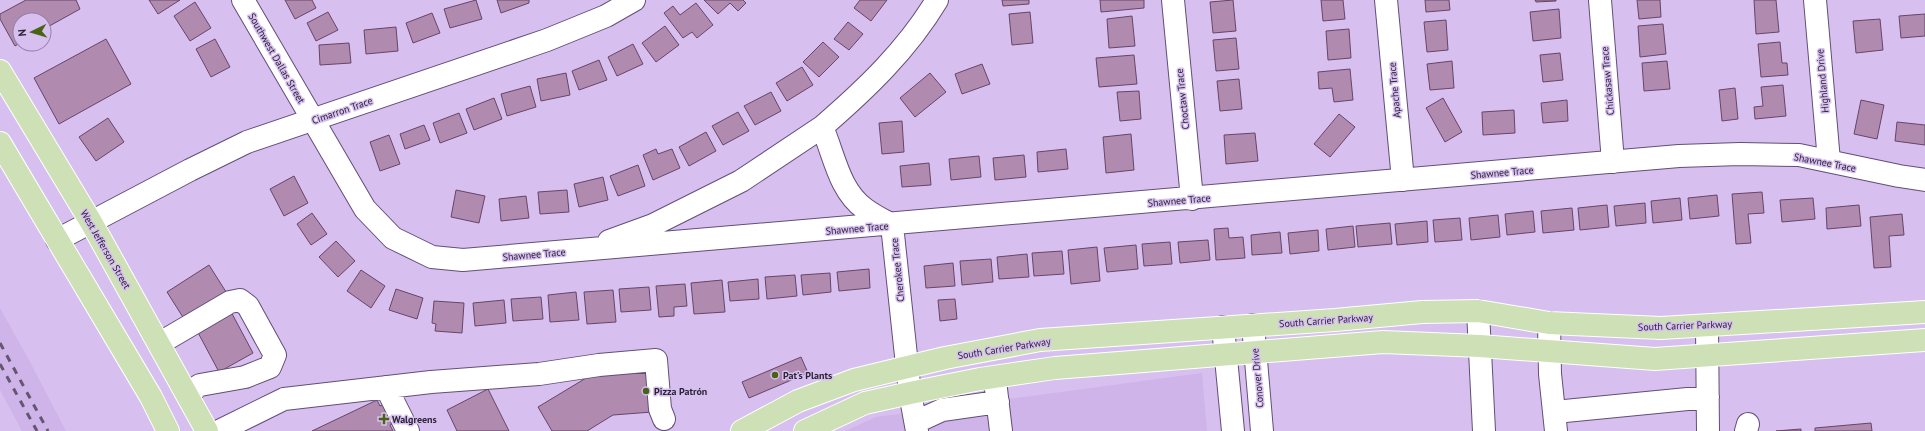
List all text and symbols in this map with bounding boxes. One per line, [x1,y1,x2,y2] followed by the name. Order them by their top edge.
[245,11,308,106] street label: Southwest Dallas Street
[12,12,52,52] north arrow
[15,29,29,37] text: N
[1598,46,1617,116] street label: Chickasaw Trace
[1813,48,1832,113] street label: Highland Drive
[1386,62,1403,118] street label: Apache Trace
[1173,68,1192,130] street label: Choctaw Trace
[310,94,374,127] street label: Cimarron Trace
[1793,150,1857,175] street label: Shawnee Trace
[1470,163,1534,182] street label: Shawnee Trace
[1147,191,1211,210] street label: Shawnee Trace
[78,207,134,292] street label: West Jefferson Street
[825,219,889,238] street label: Shawnee Trace
[888,237,907,303] street label: Cherokee Trace
[502,245,566,264] street label: Shawnee Trace
[1279,311,1374,330] street label: South Carrier Parkway
[1638,317,1733,334] street label: South Carrier Parkway
[957,335,1052,362] street label: South Carrier Parkway
[1248,348,1267,408] street label: Conover Drive
[783,369,832,382] place label: Pat's Plants
[770,370,780,380] marker: Pat's Plants
[654,385,707,398] place label: Pizza Patrón
[641,386,651,396] marker: Pizza Patrón
[392,413,437,426] place label: Walgreens
[379,414,389,424] marker: Walgreens

